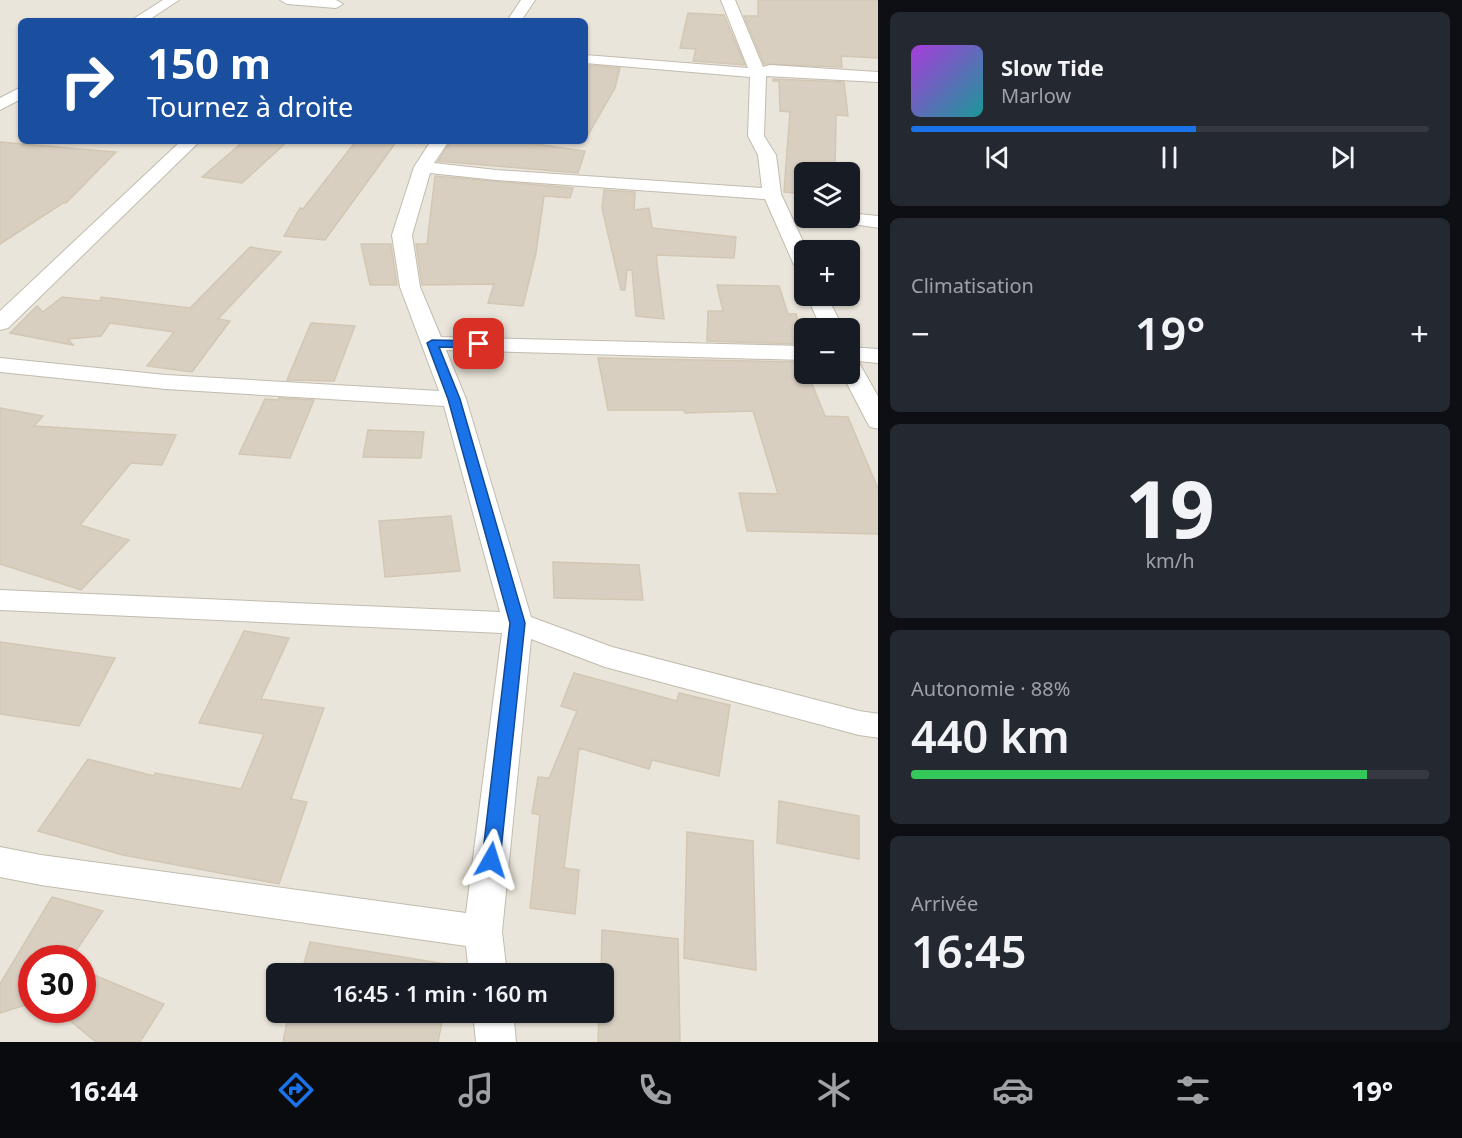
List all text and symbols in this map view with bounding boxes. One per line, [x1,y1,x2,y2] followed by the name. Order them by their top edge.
[147,34,271,91] text: 150 m
[48,42,126,120] icon: right
[1001,52,1104,82] text: Slow Tide
[1001,82,1071,109] text: Marlow
[147,88,353,125] text: Tournez à droite
[981,141,1014,174] icon: previous
[1153,141,1186,174] icon: pause
[1326,141,1359,174] icon: next
[794,162,860,384] map controls
[794,162,860,228] button: layers
[794,240,860,306] button: +
[911,272,1034,299] text: Climatisation
[1135,302,1205,363] text: 19°
[911,311,930,356] text: −
[1410,311,1429,356] text: +
[453,318,504,369] pin
[794,318,860,384] button: −
[462,327,495,360] icon: arrive
[1125,455,1215,561] text: 19
[1145,547,1195,574] text: km/h
[911,675,1070,702] text: Autonomie · 88%
[911,705,1070,766] text: 440 km
[459,828,523,892] position arrow
[911,890,978,917] text: Arrivée
[911,920,1026,981] text: 16:45
[18,945,96,1023] speed limit sign: 30
[332,978,548,1008] text: 16:45 · 1 min · 160 m
[275,1069,317,1111] icon: directions
[455,1069,497,1111] icon: music
[634,1069,676,1111] icon: phone
[813,1069,855,1111] icon: climate
[992,1069,1034,1111] icon: car
[1172,1069,1214,1111] icon: filters
[69,1072,138,1109] text: 16:44
[1351,1072,1393,1109] text: 19°

